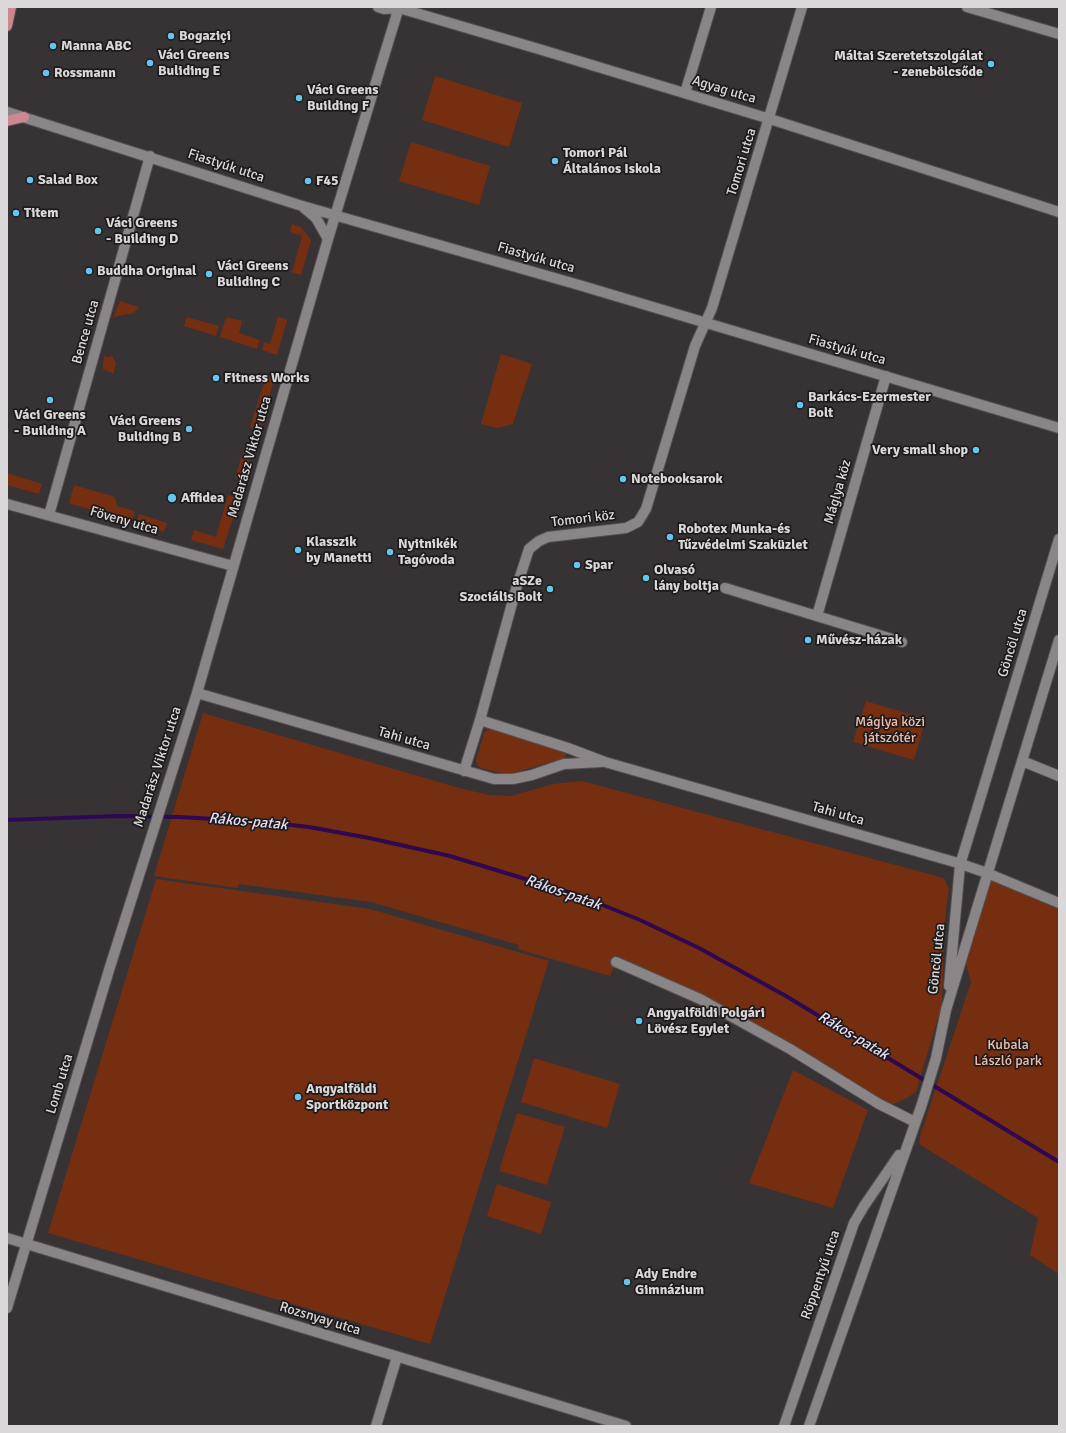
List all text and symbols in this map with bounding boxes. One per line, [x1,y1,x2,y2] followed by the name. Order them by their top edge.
[179,28,231,44] place label: Bogaziçi
[166,31,176,41] marker: Bogaziçi
[61,38,131,54] place label: Manna ABC
[48,41,58,51] marker: Manna ABC
[158,47,229,80] place label: Váci Greens Buliding E
[834,48,983,80] place label: Máltai Szeretetszolgálat - zenebölcsőde
[145,58,155,68] marker: Váci Greens Buliding E
[986,59,996,69] marker: Máltai Szeretetszolgálat - zenebölcsőde
[54,65,116,81] place label: Rossmann
[41,68,51,78] marker: Rossmann
[690,72,758,108] street label: Agyag utca
[307,82,378,114] place label: Váci Greens Building F
[294,93,304,103] marker: Váci Greens Building F
[724,126,760,198] street label: Tomori utca
[563,145,661,178] place label: Tomori Pál Általános Iskola
[185,146,267,186] street label: Fiastyúk utca
[550,156,560,166] marker: Tomori Pál Általános Iskola
[38,172,98,188] place label: Salad Box
[316,173,339,189] place label: F45
[25,175,35,185] marker: Salad Box
[303,176,313,186] marker: F45
[24,205,59,221] place label: Titem
[11,208,21,218] marker: Titem
[106,215,178,248] place label: Váci Greens - Building D
[93,226,103,236] marker: Váci Greens - Building D
[495,239,577,277] street label: Fiastyúk utca
[217,258,288,290] place label: Váci Greens Buliding C
[97,263,196,279] place label: Buddha Original
[84,266,94,276] marker: Buddha Original
[204,269,214,279] marker: Váci Greens Buliding C
[69,298,103,366] street label: Bence utca
[806,331,888,369] street label: Fiastyúk utca
[224,370,309,386] place label: Fitness Works
[211,373,221,383] marker: Fitness Works
[808,389,931,422] place label: Barkács-Ezermester Bolt
[225,394,275,520] street label: Madarász Viktor utca
[45,395,55,405] marker: Váci Greens - Building A
[795,400,805,410] marker: Barkács-Ezermester Bolt
[14,407,86,440] place label: Váci Greens - Building A
[110,413,181,446] place label: Váci Greens Buliding B
[184,424,194,434] marker: Váci Greens Buliding B
[872,442,968,458] place label: Very small shop
[971,445,981,455] marker: Very small shop
[821,458,855,526] street label: Máglya köz
[631,471,723,487] place label: Notebooksarok
[618,474,628,484] marker: Notebooksarok
[181,490,224,506] place label: Affidea
[166,492,178,504] marker: Affidea
[88,503,160,539] street label: Föveny utca
[550,507,616,531] street label: Tomori köz
[678,521,808,554] place label: Robotex Munka-és Tűzvédelmi Szaküzlet
[665,532,675,542] marker: Robotex Munka-és Tűzvédelmi Szaküzlet
[306,534,372,566] place label: Klasszik by Manetti
[398,536,457,568] place label: Nyitnikék Tagóvoda
[293,545,303,555] marker: Klasszik by Manetti
[385,547,395,557] marker: Nyitnikék Tagóvoda
[585,557,613,573] place label: Spar
[572,560,582,570] marker: Spar
[654,562,719,594] place label: Olvasó lány boltja
[460,573,542,606] place label: aSZe Szociális Bolt
[641,573,651,583] marker: Olvasó lány boltja
[545,584,555,594] marker: aSZe Szociális Bolt
[995,607,1031,679] street label: Göncöl utca
[816,632,902,648] place label: Művész-házak
[803,635,813,645] marker: Művész-házak
[131,705,185,829] street label: Madarász Viktor utca
[855,714,925,746] park label: Máglya közi játszótér
[376,724,432,754] street label: Tahi utca
[810,799,866,829] street label: Tahi utca
[208,810,288,834] water label: Rákos-patak
[523,872,603,914] water label: Rákos-patak
[925,923,949,995] street label: Göncöl utca
[647,1005,765,1038] place label: Angyalföldi Polgári Lövész Egylet
[814,1008,892,1064] water label: Rákos-patak
[634,1016,644,1026] marker: Angyalföldi Polgári Lövész Egylet
[974,1037,1042,1070] park label: Kubala László park
[43,1052,77,1116] street label: Lomb utca
[306,1081,388,1114] place label: Angyalföldi Sportközpont
[293,1092,303,1102] marker: Angyalföldi Sportközpont
[798,1228,844,1322] street label: Röppentyű utca
[635,1266,704,1298] place label: Ady Endre Gimnázium
[622,1277,632,1287] marker: Ady Endre Gimnázium
[277,1299,363,1339] street label: Rozsnyay utca

